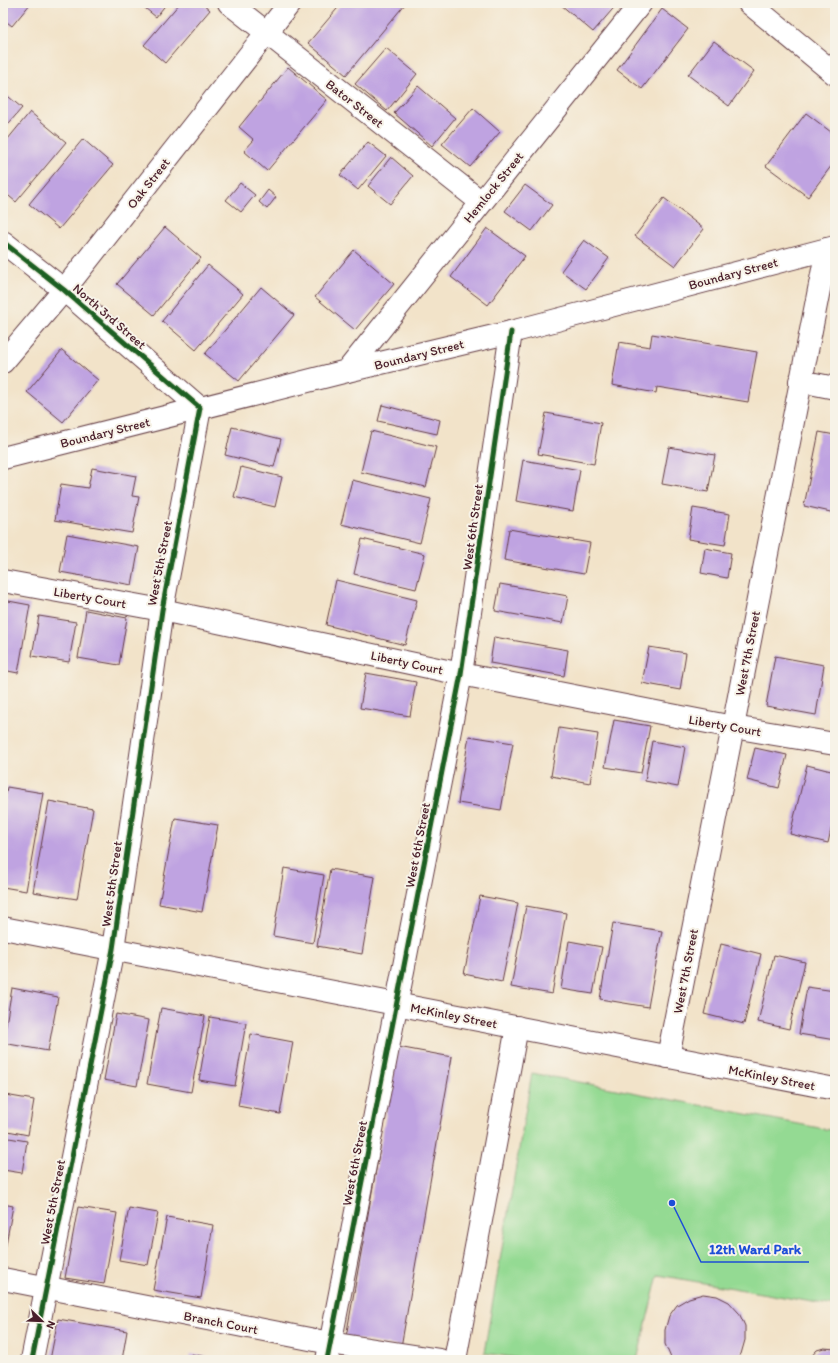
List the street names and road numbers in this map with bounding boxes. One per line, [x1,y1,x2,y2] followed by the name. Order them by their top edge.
[323,76,387,131] street label: Bator Street
[460,149,527,226] street label: Hemlock Street
[124,155,173,212] street label: Oak Street
[687,254,780,293] street label: Boundary Street
[70,281,149,352] street label: North 3rd Street
[373,336,466,373] street label: Boundary Street
[59,414,152,451] street label: Boundary Street
[459,483,486,571] street label: West 6th Street
[144,519,175,607] street label: West 5th Street
[52,584,128,611] street label: Liberty Court
[732,609,763,697] street label: West 7th Street
[369,648,445,677] street label: Liberty Court
[687,712,763,739] street label: Liberty Court
[402,801,433,889] street label: West 6th Street
[98,840,125,928] street label: West 5th Street
[670,927,701,1015] street label: West 7th Street
[409,1000,499,1031] street label: McKinley Street
[727,1062,817,1093] street label: McKinley Street
[339,1119,370,1207] street label: West 6th Street
[37,1158,68,1246] street label: West 5th Street
[183,1308,259,1337] street label: Branch Court

